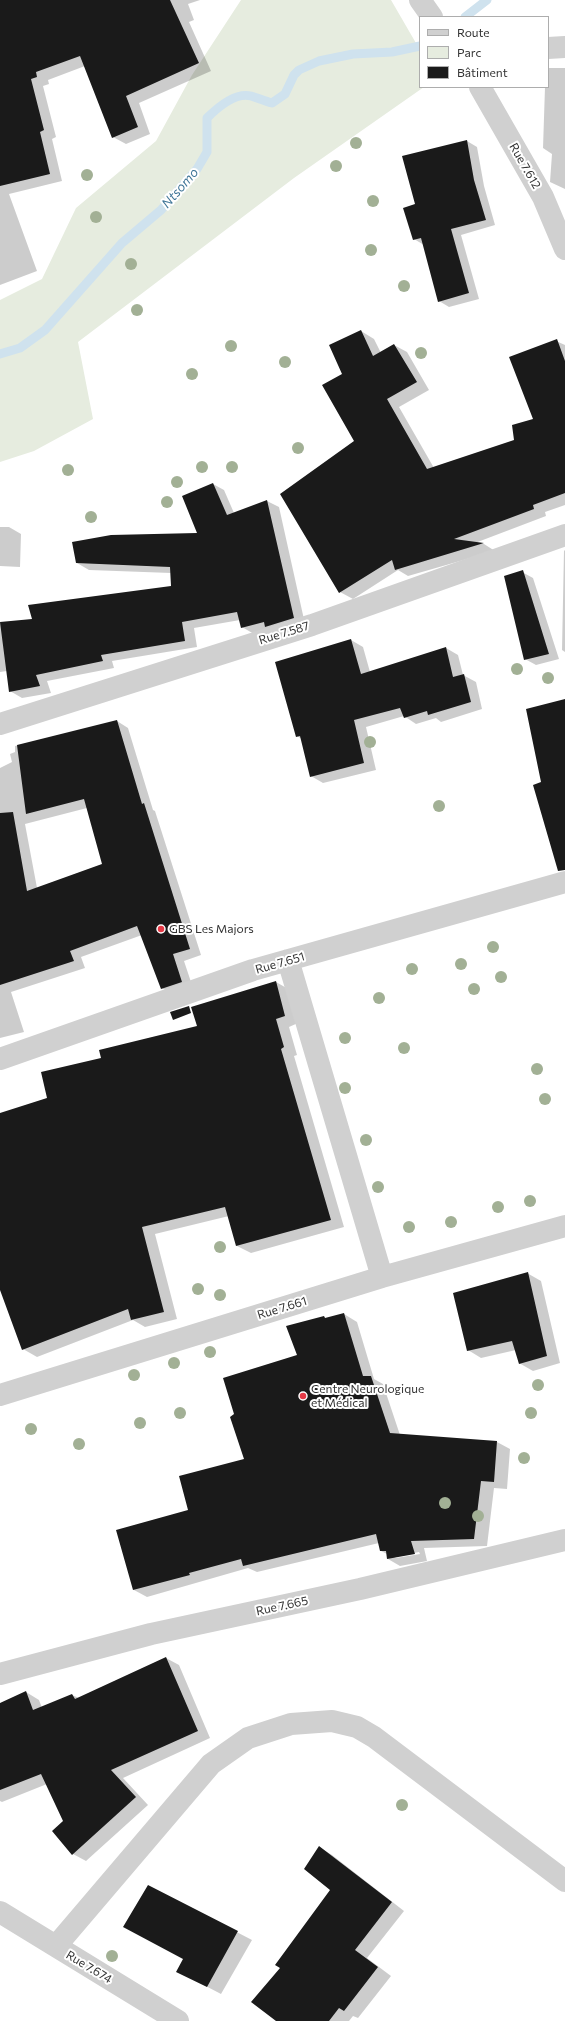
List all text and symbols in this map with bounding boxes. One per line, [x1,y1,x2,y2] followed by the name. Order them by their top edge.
[419,16,549,88] legend
[457,25,490,39] text: Route
[457,45,481,59] text: Parc
[457,65,508,79] text: Bâtiment
[506,141,544,191] street label: Rue 7.612
[158,165,202,211] water label: Ntsomo
[257,618,311,648] street label: Rue 7.587
[169,922,254,936] place label: GBS Les Majors
[156,924,166,934] marker: GBS Les Majors
[254,949,306,977] street label: Rue 7.651
[255,1294,309,1322] street label: Rue 7.661
[311,1382,424,1410] place label: Centre Neurologique et Médical
[298,1391,308,1401] marker: Centre Neurologique et Médical
[255,1593,309,1619] street label: Rue 7.665
[63,1948,115,1986] street label: Rue 7.674

